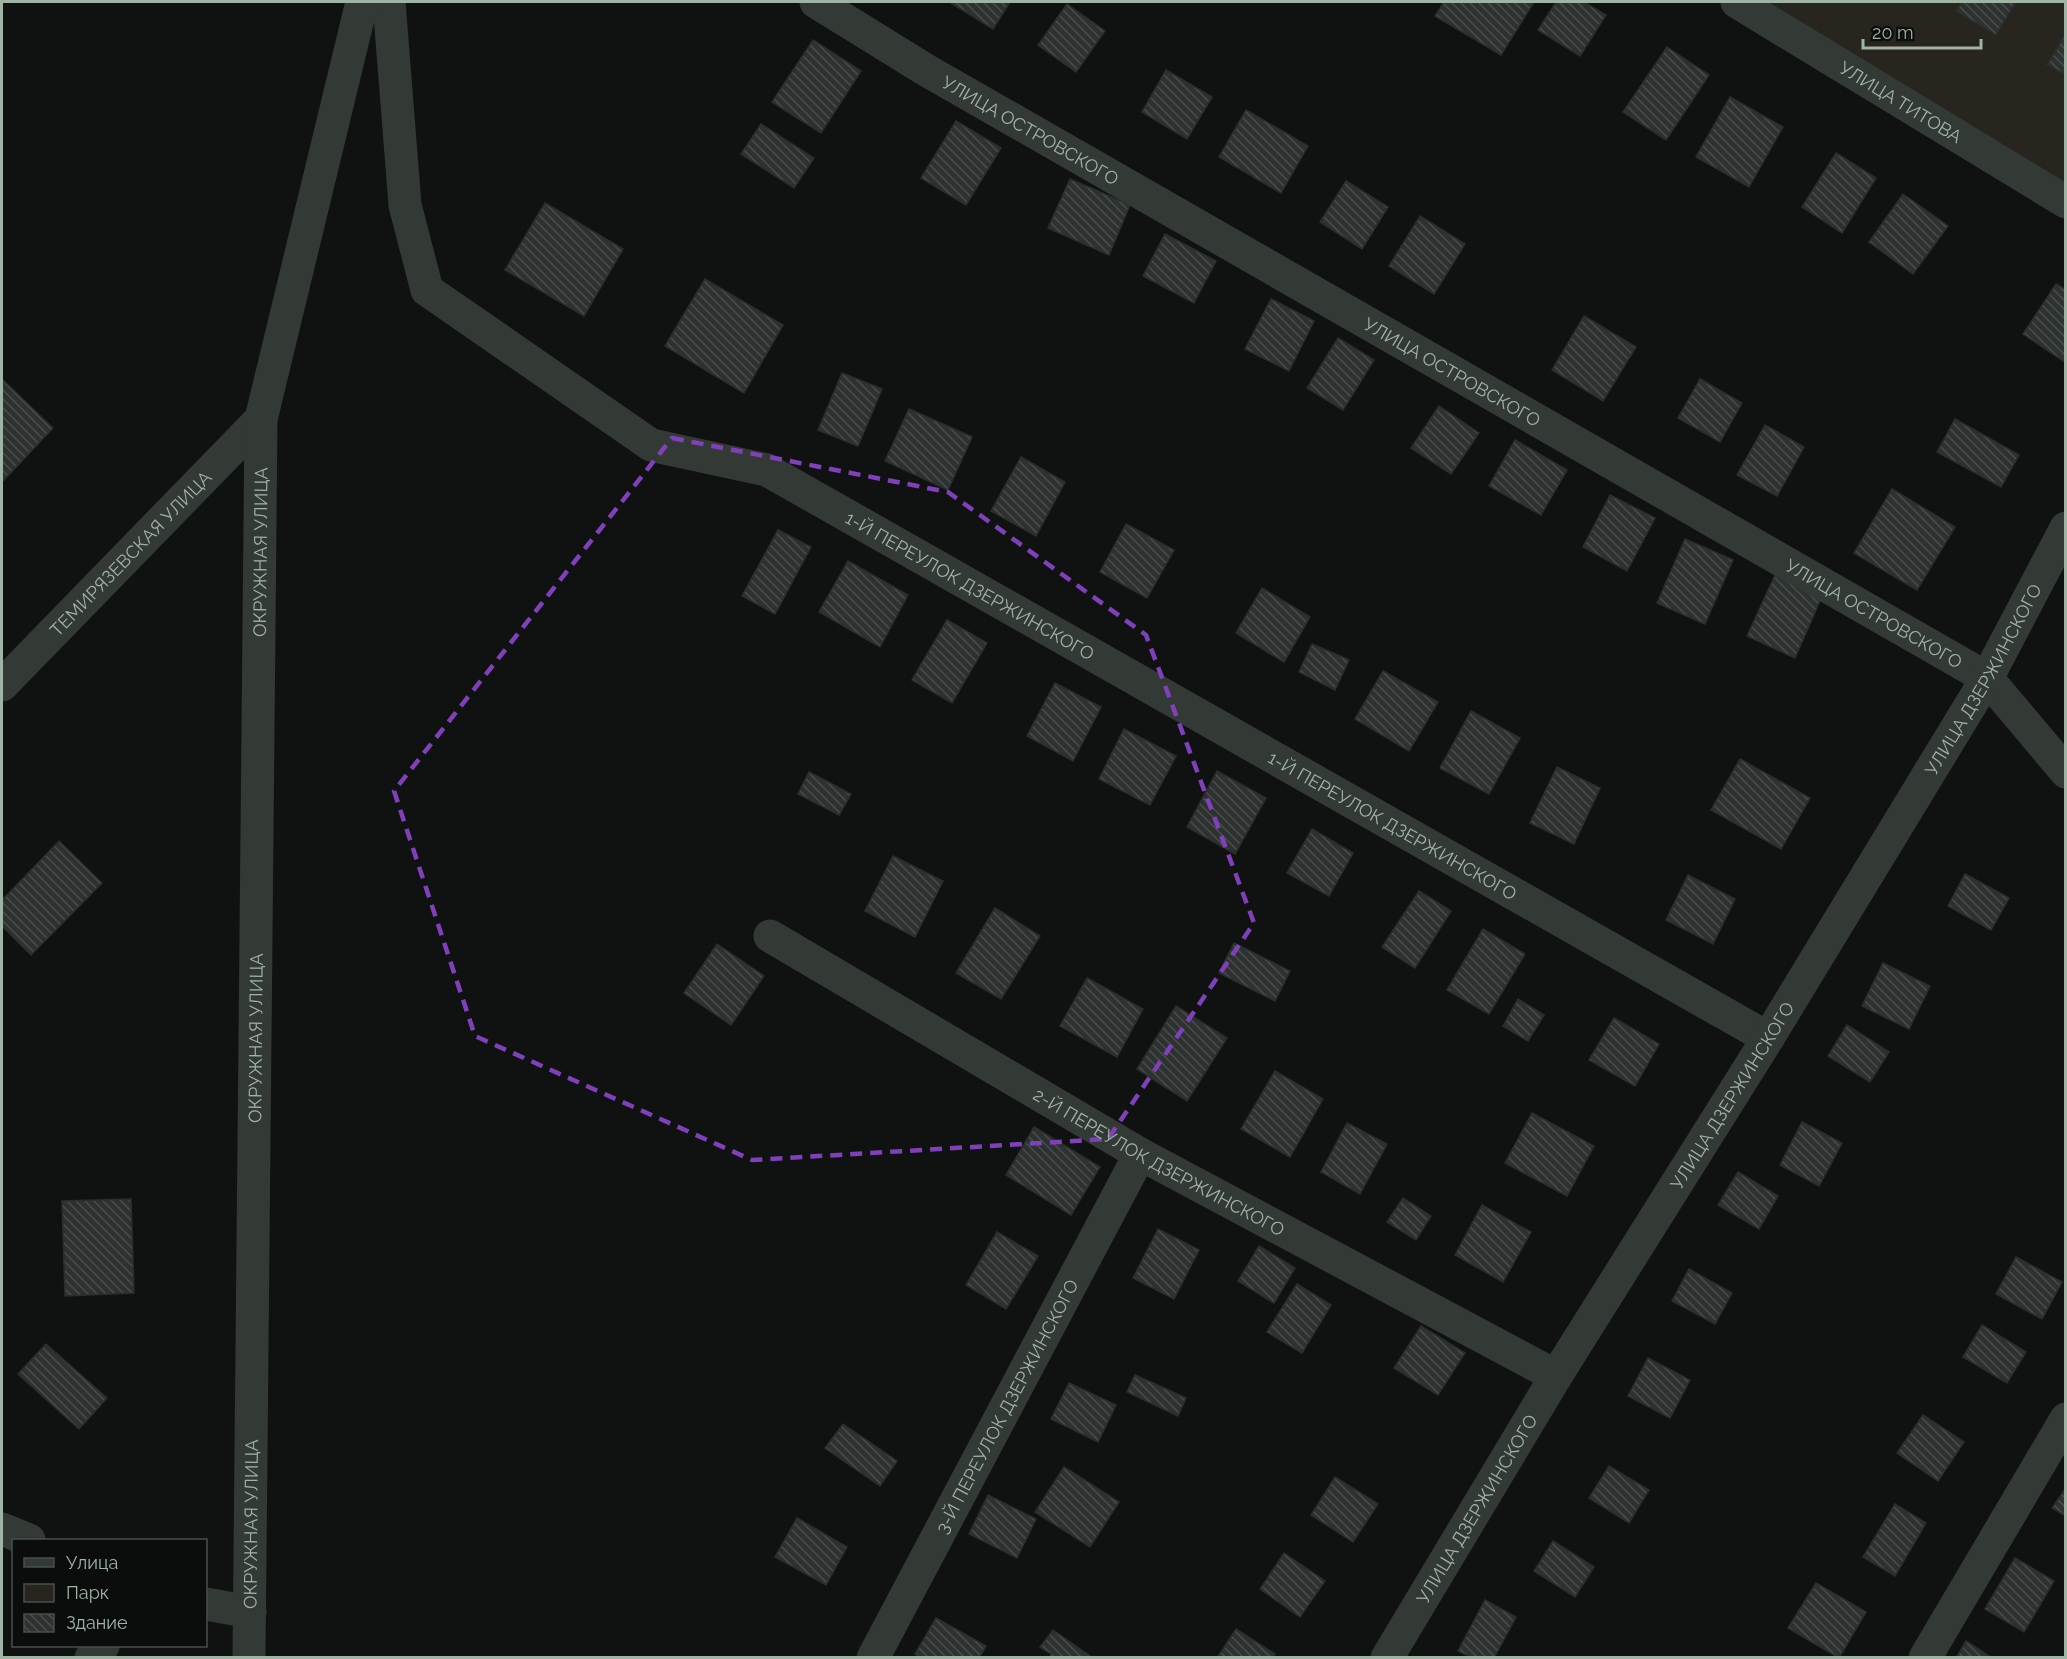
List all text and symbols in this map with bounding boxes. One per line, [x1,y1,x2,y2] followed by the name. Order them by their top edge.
[1863,12,1982,50] scale bar
[1872,22,1914,43] text: 20 m
[1836,57,1966,147] street label: УЛИЦА ТИТОВА
[939,71,1123,189] street label: УЛИЦА ОСТРОВСКОГО
[1360,313,1544,431] street label: УЛИЦА ОСТРОВСКОГО
[45,466,215,640] street label: ТЕМИРЯЗЕВСКАЯ УЛИЦА
[248,467,271,637] street label: ОКРУЖНАЯ УЛИЦА
[842,506,1098,664] street label: 1-Й ПЕРЕУЛОК ДЗЕРЖИНСКОГО
[1782,554,1966,672] street label: УЛИЦА ОСТРОВСКОГО
[1920,580,2045,779] street label: УЛИЦА ДЗЕРЖИНСКОГО
[1265,746,1521,904] street label: 1-Й ПЕРЕУЛОК ДЗЕРЖИНСКОГО
[244,953,266,1123] street label: ОКРУЖНАЯ УЛИЦА
[1666,998,1798,1193] street label: УЛИЦА ДЗЕРЖИНСКОГО
[1030,1083,1288,1240] street label: 2-Й ПЕРЕУЛОК ДЗЕРЖИНСКОГО
[931,1276,1082,1537] street label: 3-Й ПЕРЕУЛОК ДЗЕРЖИНСКОГО
[1412,1410,1541,1607] street label: УЛИЦА ДЗЕРЖИНСКОГО
[239,1439,262,1609] street label: ОКРУЖНАЯ УЛИЦА
[12,1539,207,1647] legend
[66,1552,118,1573] text: Улица
[66,1582,109,1603] text: Парк
[66,1612,128,1633] text: Здание

